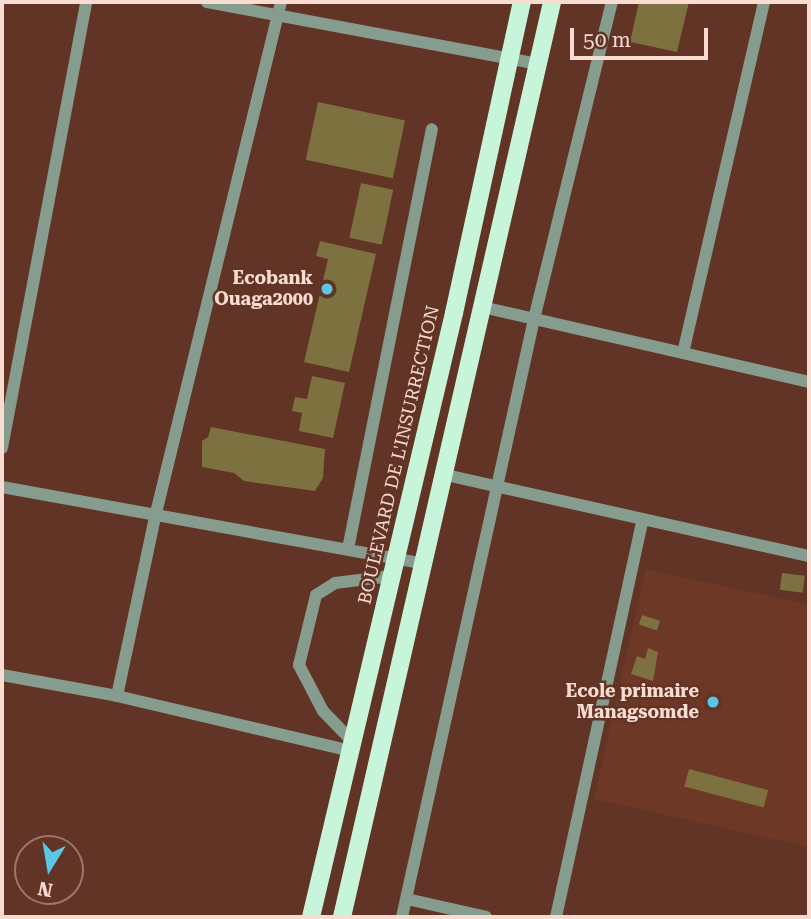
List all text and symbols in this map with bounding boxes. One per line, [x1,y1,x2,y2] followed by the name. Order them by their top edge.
[573,14,711,58] scale bar
[583,28,631,52] text: 50 m
[214,268,313,310] place label: Ecobank Ouaga2000
[319,281,335,297] marker: Ecobank Ouaga2000
[354,304,444,606] street label: BOULEVARD DE L'INSURRECTION
[565,681,699,724] place label: Ecole primaire Managsomde
[705,694,721,710] marker: Ecole primaire Managsomde
[14,835,84,905] north arrow
[36,876,55,902] text: N

